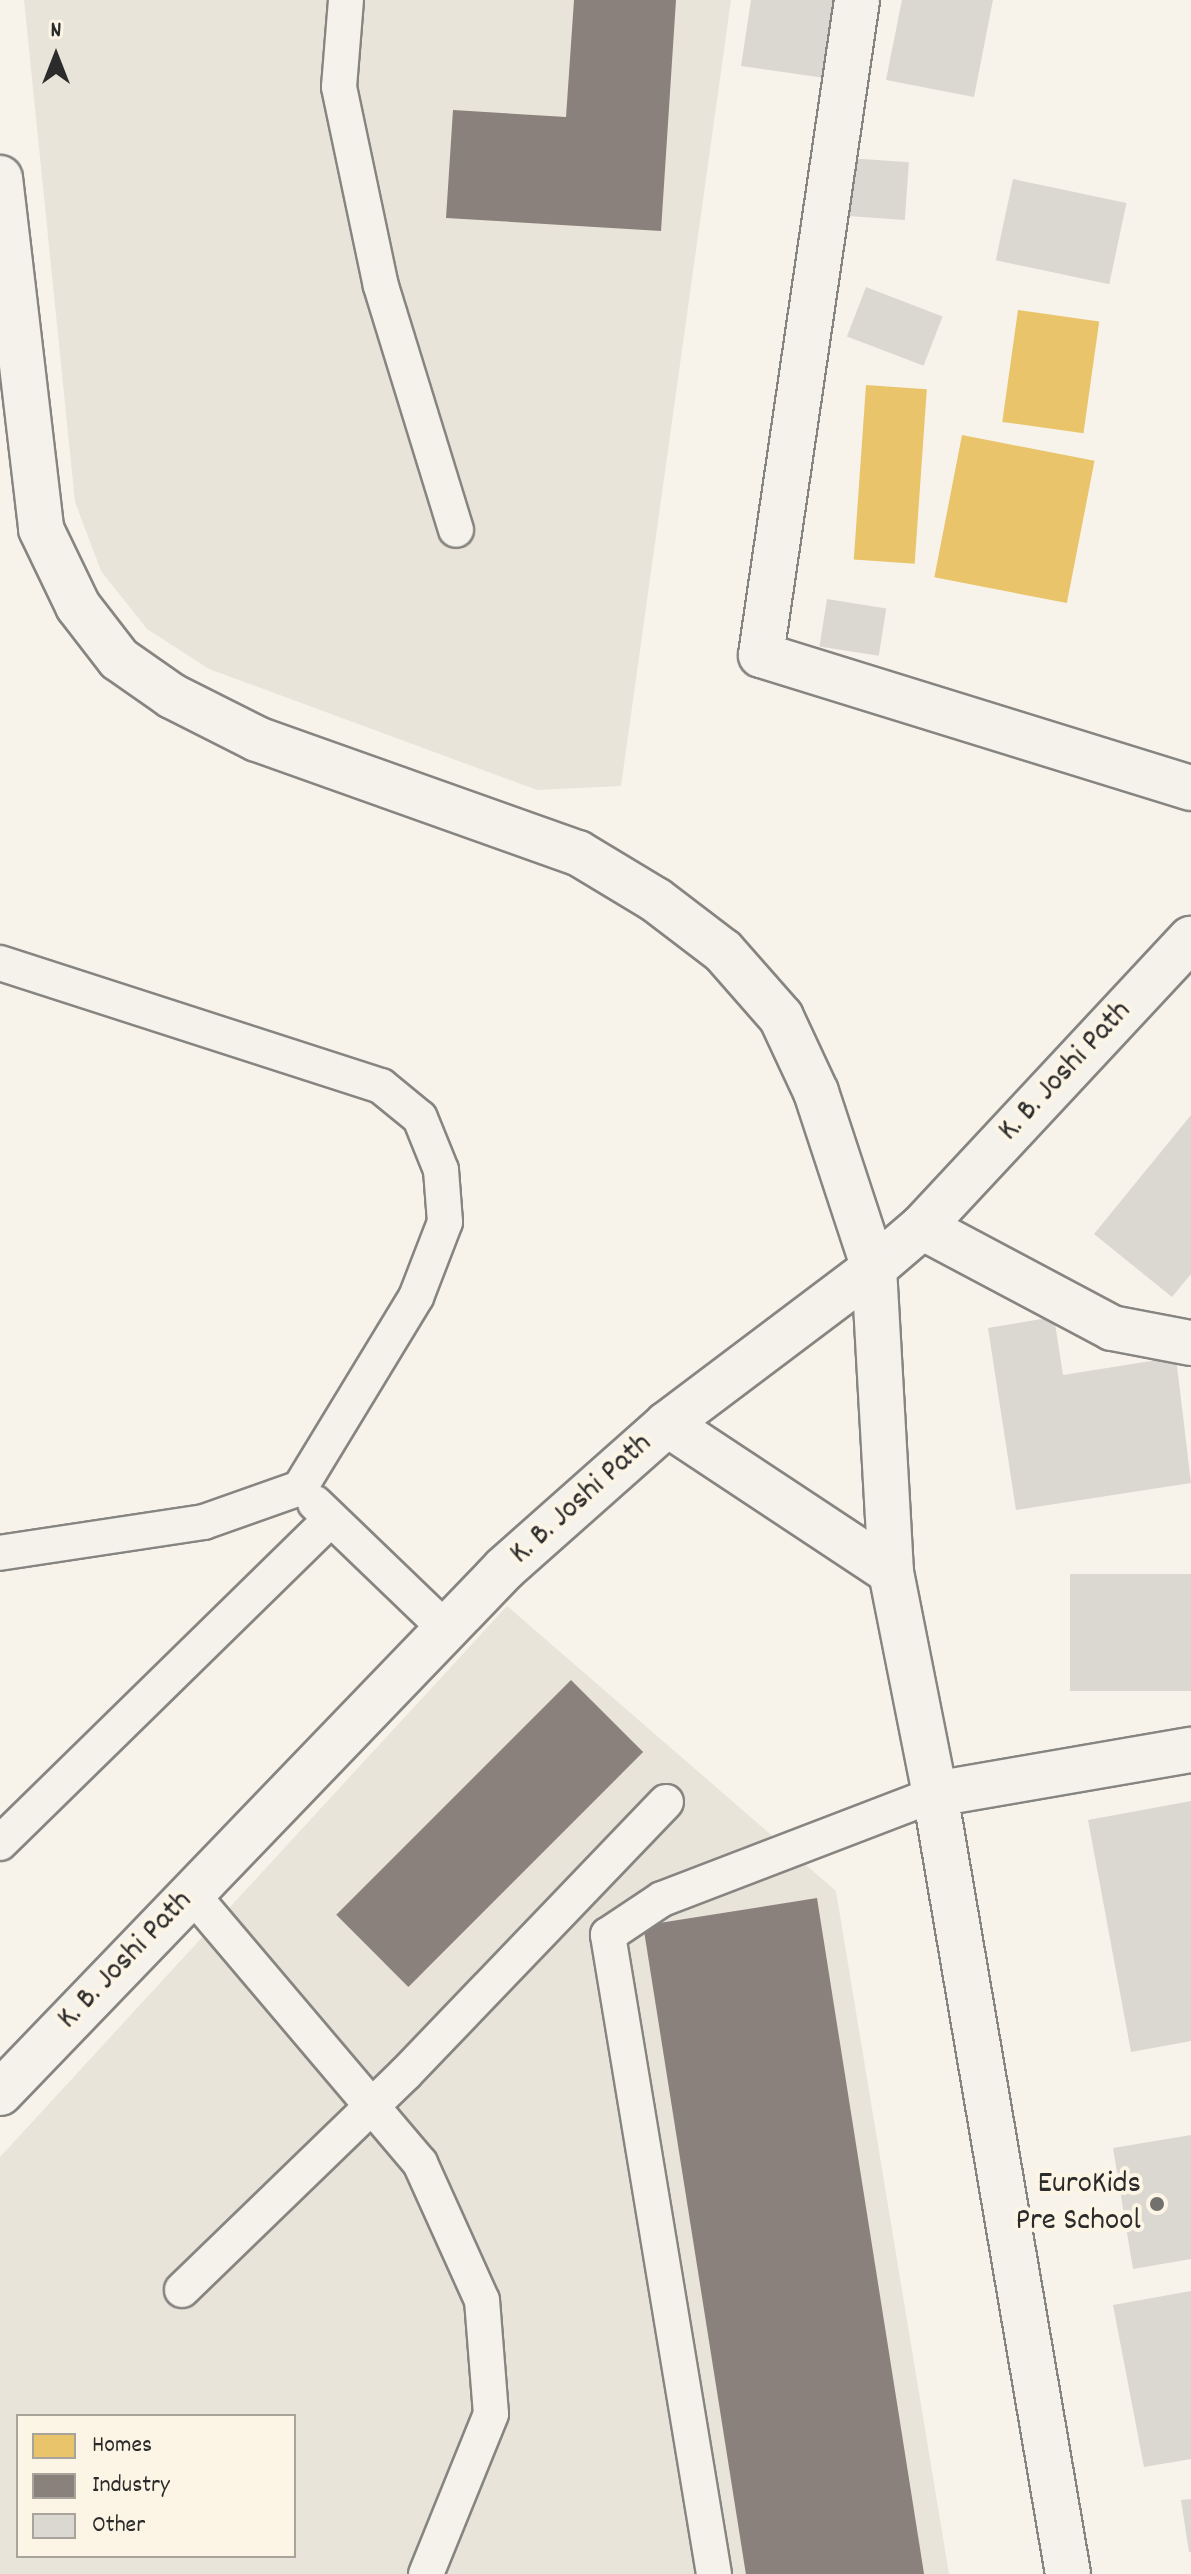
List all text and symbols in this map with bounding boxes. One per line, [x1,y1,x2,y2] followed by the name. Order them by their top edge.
[16,16,96,96] north arrow
[51,16,61,47] text: N
[991,994,1141,1150] street label: K. B. Joshi Path
[503,1426,661,1574] street label: K. B. Joshi Path
[50,1883,202,2039] street label: K. B. Joshi Path
[1015,2167,1141,2242] place label: EuroKids Pre School
[1148,2195,1166,2213] marker: EuroKids Pre School
[16,2414,296,2558] legend
[92,2429,152,2463] text: Homes
[92,2469,170,2503] text: Industry
[92,2509,145,2543] text: Other

